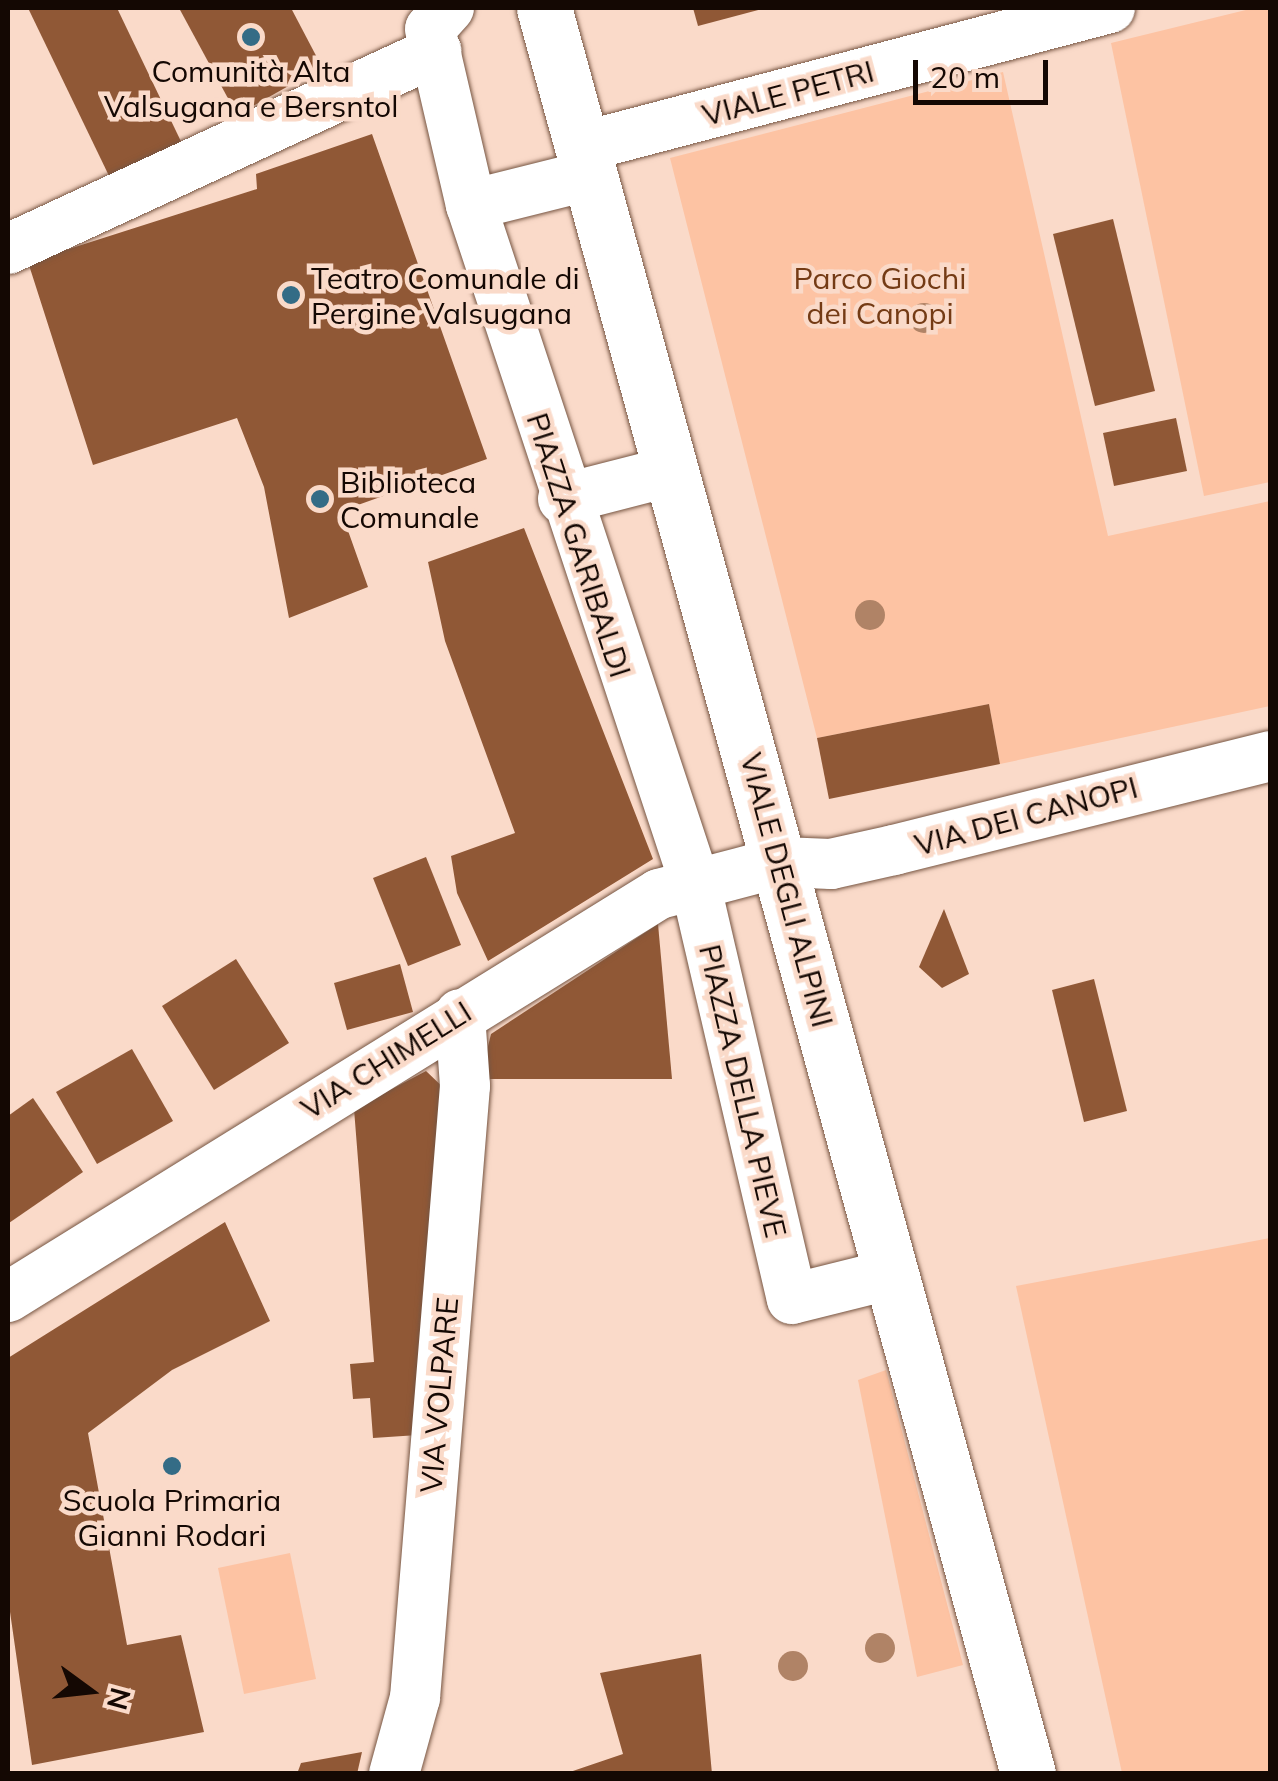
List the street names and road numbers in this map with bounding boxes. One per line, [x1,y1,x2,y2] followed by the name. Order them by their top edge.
[698,53,878,133] street label: VIALE PETRI
[519,408,639,682] street label: PIAZZA GARIBALDI
[733,749,841,1031] street label: VIALE DEGLI ALPINI
[911,769,1141,863] street label: VIA DEI CANOPI
[692,941,794,1241] street label: PIAZZA DELLA PIEVE
[294,993,478,1127] street label: VIA CHIMELLI
[413,1296,465,1494] street label: VIA VOLPARE

